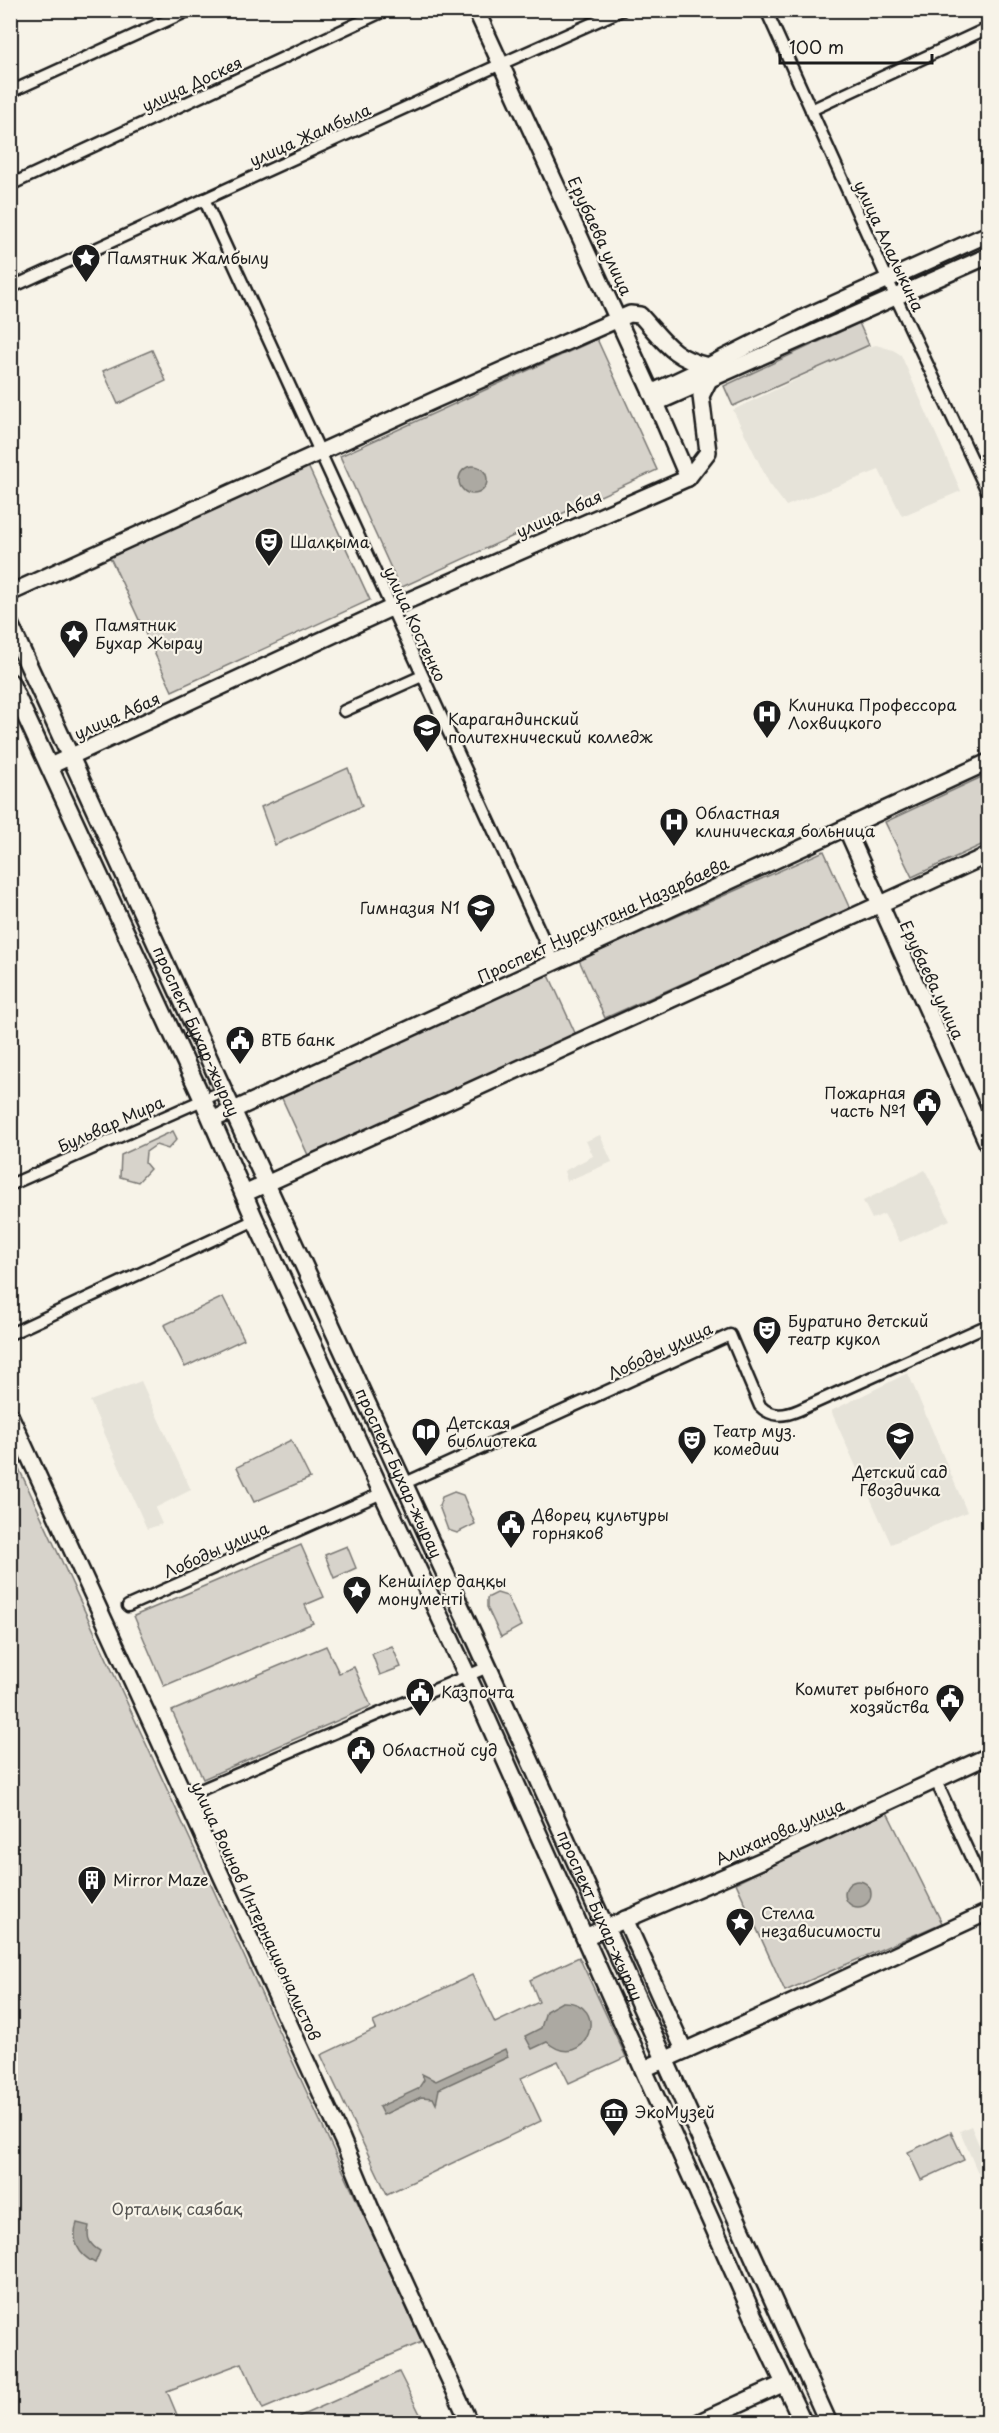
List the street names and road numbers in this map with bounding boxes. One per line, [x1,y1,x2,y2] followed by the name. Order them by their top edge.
[137,49,246,117] street label: улица Доскея
[245,97,374,172] street label: улица Жамбыла
[563,172,639,299] street label: Ерубаева улица
[849,176,931,315] street label: улица Алалыкина
[512,483,605,543] street label: улица Абая
[379,562,453,685] street label: улица Костенко
[70,685,163,745] street label: улица Абая
[473,850,732,988] street label: Проспект Нурсултана Назарбаева
[895,916,971,1043] street label: Ерубаева улица
[148,942,247,1120] street label: проспект Бухар-жырау
[54,1089,168,1157] street label: Бульвар Мира
[603,1315,716,1385] street label: Лободы улица
[351,1384,449,1562] street label: проспект Бухар-жырау
[159,1515,272,1583] street label: Лободы улица
[186,1777,328,2044] street label: улица Воинов Интернационалистов
[711,1792,848,1870] street label: Алиханова улица
[552,1826,650,2004] street label: проспект Бухар-жырау

